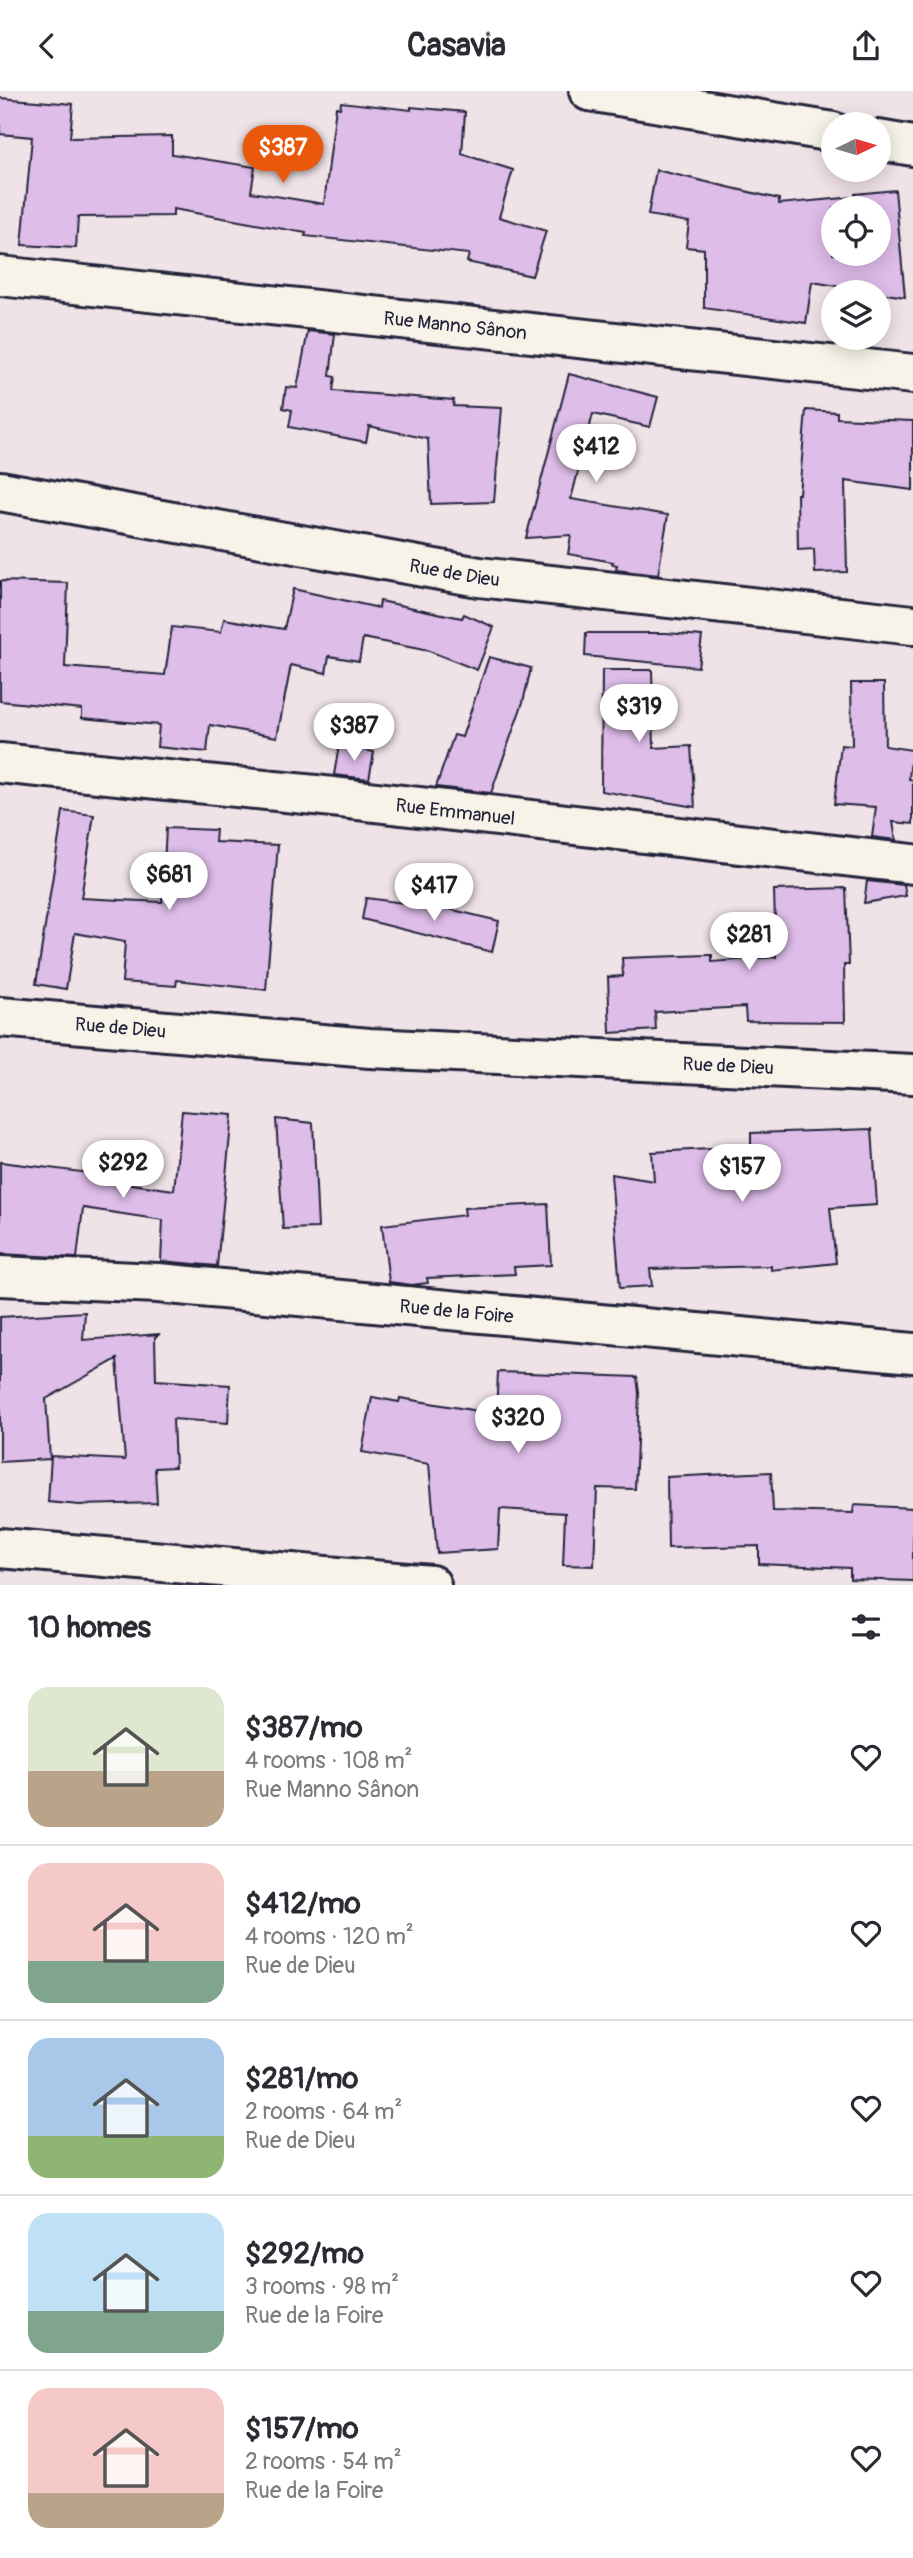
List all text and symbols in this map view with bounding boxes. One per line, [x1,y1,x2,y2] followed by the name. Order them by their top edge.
[407,26,506,66] text: Casavia
[28,27,66,65] icon: back
[847,27,885,65] icon: share
[821,112,891,182] north arrow
[821,112,891,350] map controls
[242,125,324,185] pin: $387
[258,133,308,162] text: $387
[821,196,891,266] button: locate
[821,280,891,350] button: layers
[382,306,528,345] street label: Rue Manno Sânon
[555,425,637,484] pin: $412
[572,432,620,461] text: $412
[407,554,501,592] street label: Rue de Dieu
[598,685,680,744] pin: $319
[616,692,662,721] text: $319
[313,703,395,763] pin: $387
[329,711,379,740] text: $387
[394,793,516,831] street label: Rue Emmanuel
[128,853,210,912] pin: $681
[146,860,192,889] text: $681
[393,863,475,923] pin: $417
[411,871,457,900] text: $417
[708,913,790,972] pin: $281
[726,920,772,949] text: $281
[74,1012,167,1044] street label: Rue de Dieu
[682,1052,774,1080] street label: Rue de Dieu
[82,1141,164,1200] pin: $292
[701,1145,783,1204] pin: $157
[98,1148,148,1177] text: $292
[719,1152,765,1181] text: $157
[398,1294,515,1329] street label: Rue de la Foire
[477,1395,559,1455] pin: $320
[491,1403,545,1432] text: $320
[847,1608,885,1646] icon: filters
[28,1609,151,1646] text: 10 homes
[245,1709,363,1746] text: $387/mo
[84,1715,168,1799] icon: home
[847,1738,885,1776] icon: heart
[245,1746,412,1775] text: 4 rooms · 108 m²
[245,1775,419,1804] text: Rue Manno Sânon
[245,1885,361,1922] text: $412/mo
[84,1891,168,1975] icon: home
[847,1914,885,1952] icon: heart
[245,1922,414,1951] text: 4 rooms · 120 m²
[245,1951,355,1980] text: Rue de Dieu
[245,2060,358,2097] text: $281/mo
[84,2066,168,2150] icon: home
[847,2089,885,2127] icon: heart
[245,2097,402,2126] text: 2 rooms · 64 m²
[245,2126,355,2155] text: Rue de Dieu
[245,2235,364,2272] text: $292/mo
[84,2241,168,2325] icon: home
[847,2264,885,2302] icon: heart
[245,2272,399,2301] text: 3 rooms · 98 m²
[245,2301,383,2330] text: Rue de la Foire
[245,2410,359,2447] text: $157/mo
[84,2416,168,2500] icon: home
[847,2439,885,2477] icon: heart
[245,2447,402,2476] text: 2 rooms · 54 m²
[245,2476,383,2505] text: Rue de la Foire

